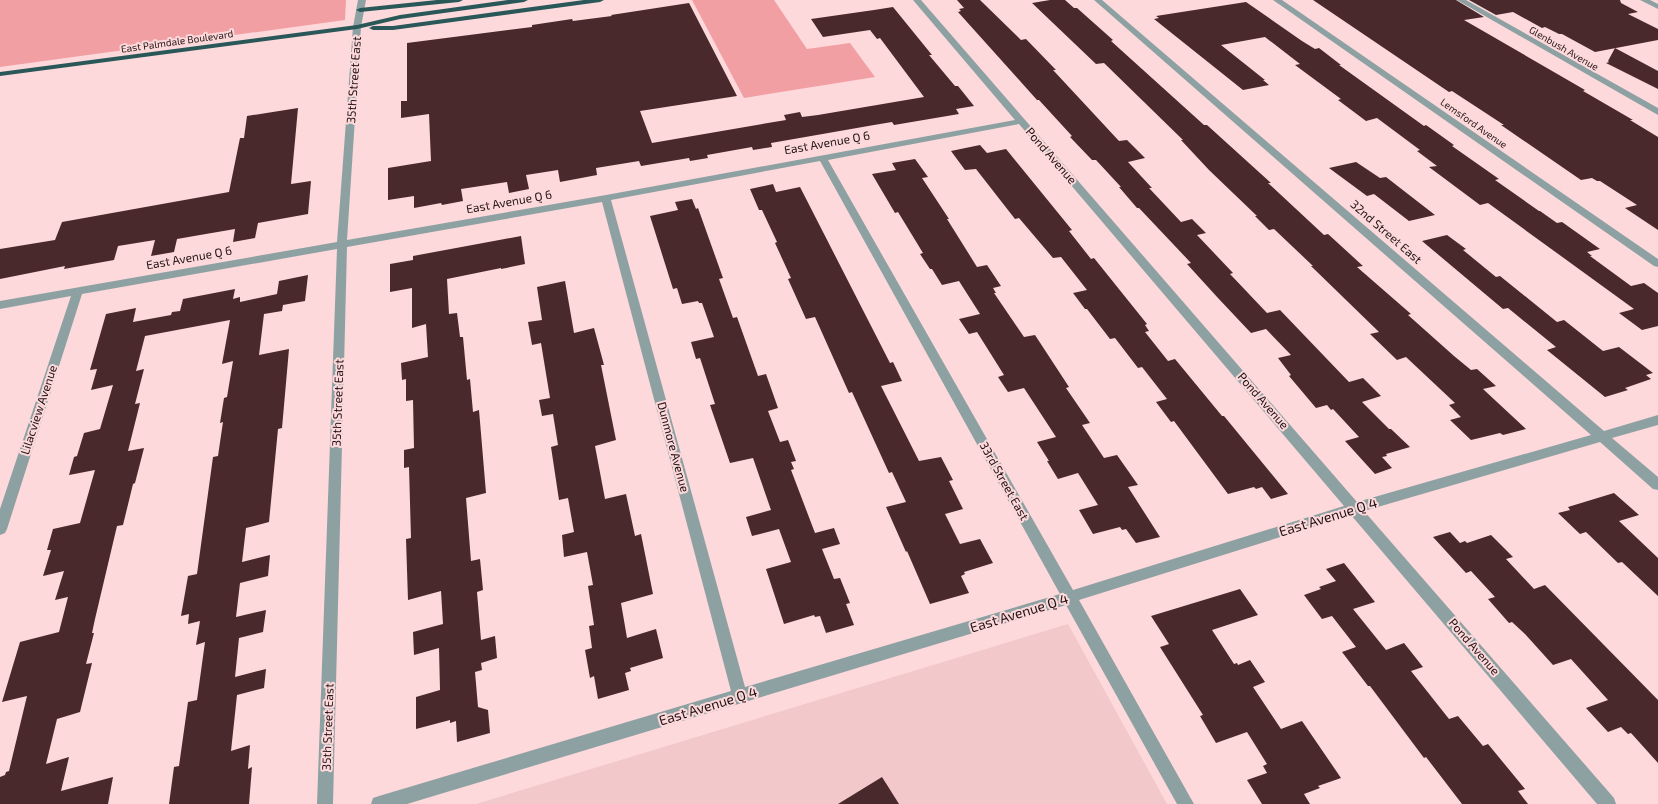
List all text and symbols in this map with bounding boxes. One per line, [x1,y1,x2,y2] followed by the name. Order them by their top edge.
[1527,23,1601,73] street label: Glenbush Avenue
[120,27,234,55] street label: East Palmdale Boulevard
[343,35,363,124] street label: 35th Street East
[1438,95,1510,151] street label: Lemsford Avenue
[1023,124,1080,186] street label: Pond Avenue
[783,128,871,157] street label: East Avenue Q 6
[465,187,553,216] street label: East Avenue Q 6
[1348,196,1426,266] street label: 32nd Street East
[145,243,233,272] street label: East Avenue Q 6
[328,359,346,447] street label: 35th Street East
[17,363,59,456] street label: Lilacview Avenue
[1235,369,1292,431] street label: Pond Avenue
[655,400,693,493] street label: Dunmore Avenue
[978,439,1032,523] street label: 33rd Street East
[1277,493,1379,540] street label: East Avenue Q 4
[968,589,1070,636] street label: East Avenue Q 4
[1446,615,1503,677] street label: Pond Avenue
[657,682,759,729] street label: East Avenue Q 4
[318,683,336,771] street label: 35th Street East

